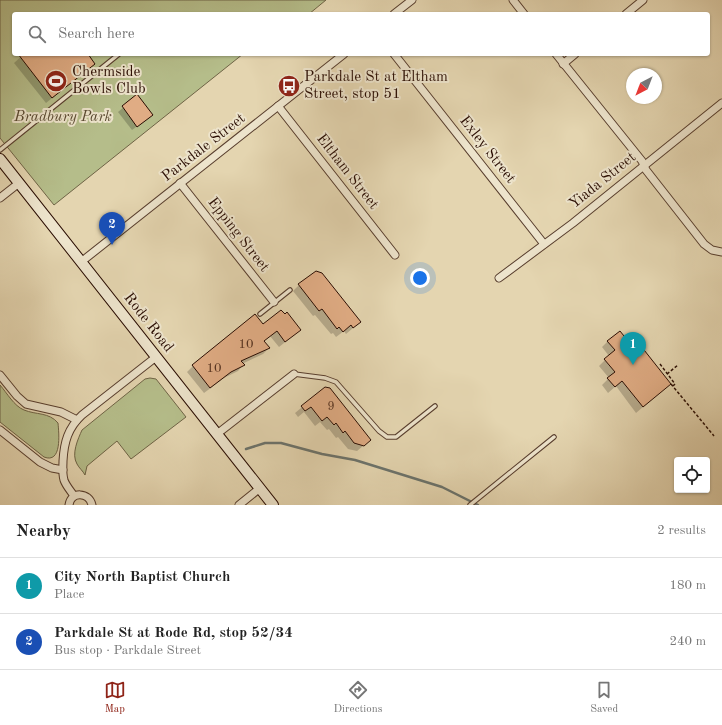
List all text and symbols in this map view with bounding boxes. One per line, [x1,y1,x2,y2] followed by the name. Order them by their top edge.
[12,12,710,56] search box
[26,23,48,45] icon: search
[58,27,135,42] text: Search here
[72,65,146,97] place label: Chermside Bowls Club
[43,68,69,94] sports icon: Chermside Bowls Club
[626,68,662,104] north arrow
[304,70,448,102] place label: Parkdale St at Eltham Street, stop 51
[276,73,302,99] bus stop icon: Parkdale St at Eltham Street, stop 51
[13,110,112,125] park label: Bradbury Park
[160,111,248,185] street label: Parkdale Street
[456,113,518,187] street label: Exley Street
[313,131,381,213] street label: Eltham Street
[567,150,639,212] street label: Yiada Street
[204,195,272,275] street label: Epping Street
[99,212,125,245] pin: 2
[410,268,430,288] your location
[120,291,176,356] street label: Rode Road
[620,332,646,365] pin: 1
[238,338,254,351] house number: 10
[206,362,222,375] house number: 10
[327,400,335,413] house number: 9
[674,457,710,493] map controls
[674,457,710,493] button: locate
[16,523,71,540] text: Nearby
[657,524,706,537] text: 2 results
[54,570,230,585] text: City North Baptist Church
[25,579,33,592] text: 1
[669,579,706,592] text: 180 m
[54,588,84,601] text: Place
[54,626,293,641] text: Parkdale St at Rode Rd, stop 52/34
[25,635,33,648] text: 2
[669,635,706,648] text: 240 m
[54,644,201,657] text: Bus stop · Parkdale Street
[104,679,126,717] tab: Map
[334,679,382,717] tab: Directions
[590,679,618,717] tab: Saved

